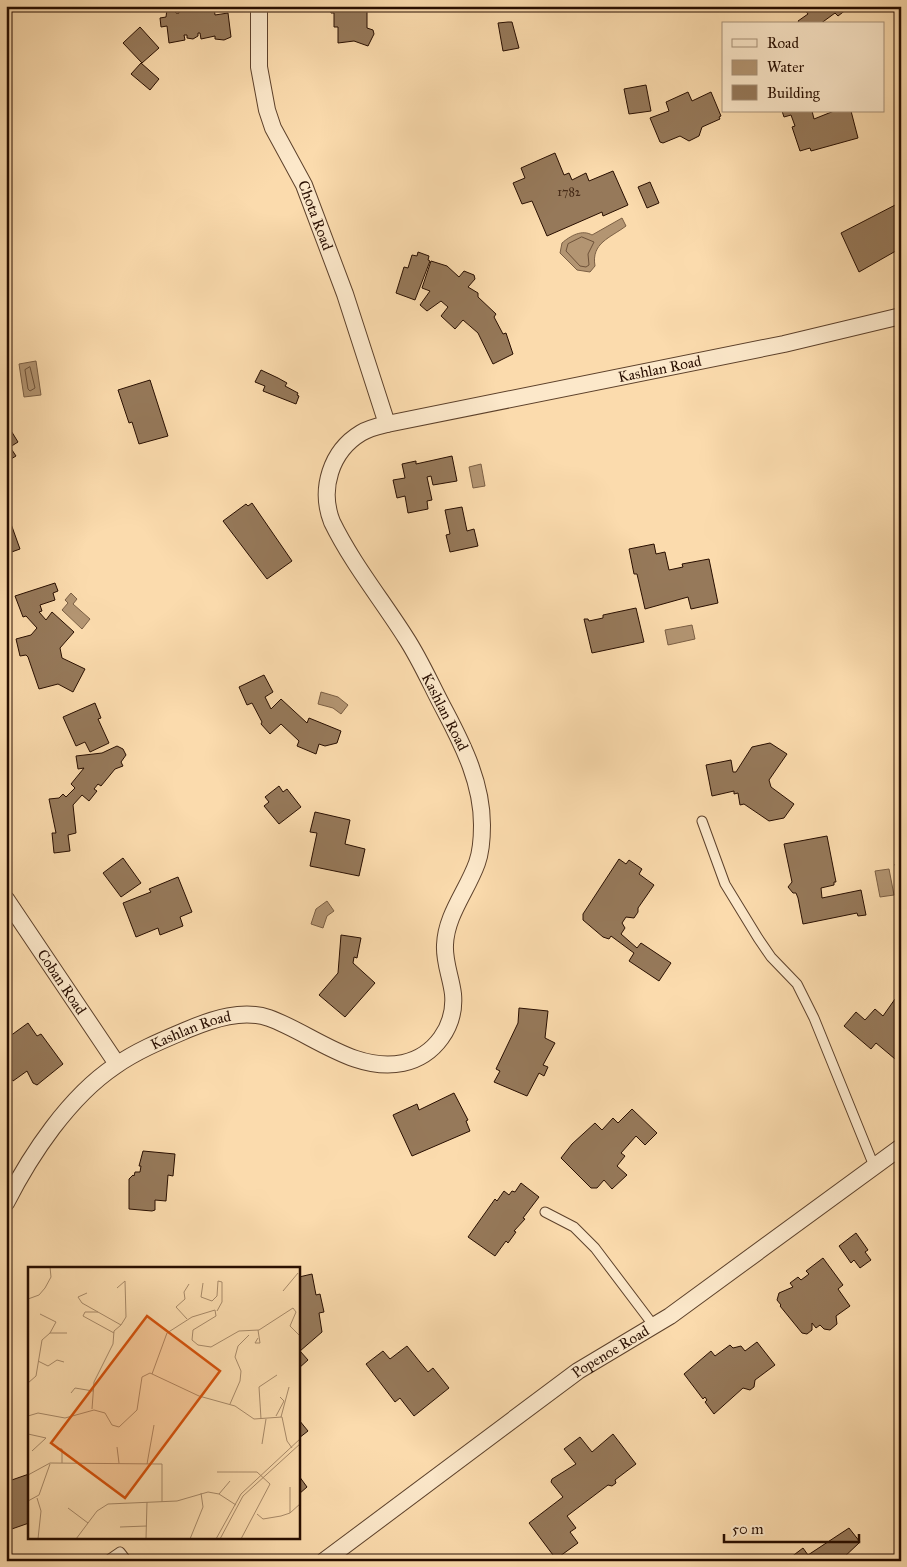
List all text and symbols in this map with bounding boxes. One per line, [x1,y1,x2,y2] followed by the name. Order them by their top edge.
[722,22,884,112] legend
[767,34,799,52] text: Road
[767,58,804,76] text: Water
[767,84,821,102] text: Building
[294,178,337,253] street label: Chota Road
[557,185,581,199] house number: 1782
[616,352,703,386] street label: Kashlan Road
[418,670,472,754] street label: Kashlan Road
[33,946,90,1018] street label: Coban Road
[148,1007,233,1054] street label: Kashlan Road
[28,1267,300,1540] inset map
[568,1321,653,1382] street label: Popenoe Road
[724,1512,860,1544] scale bar
[732,1520,764,1538] text: 50 m

